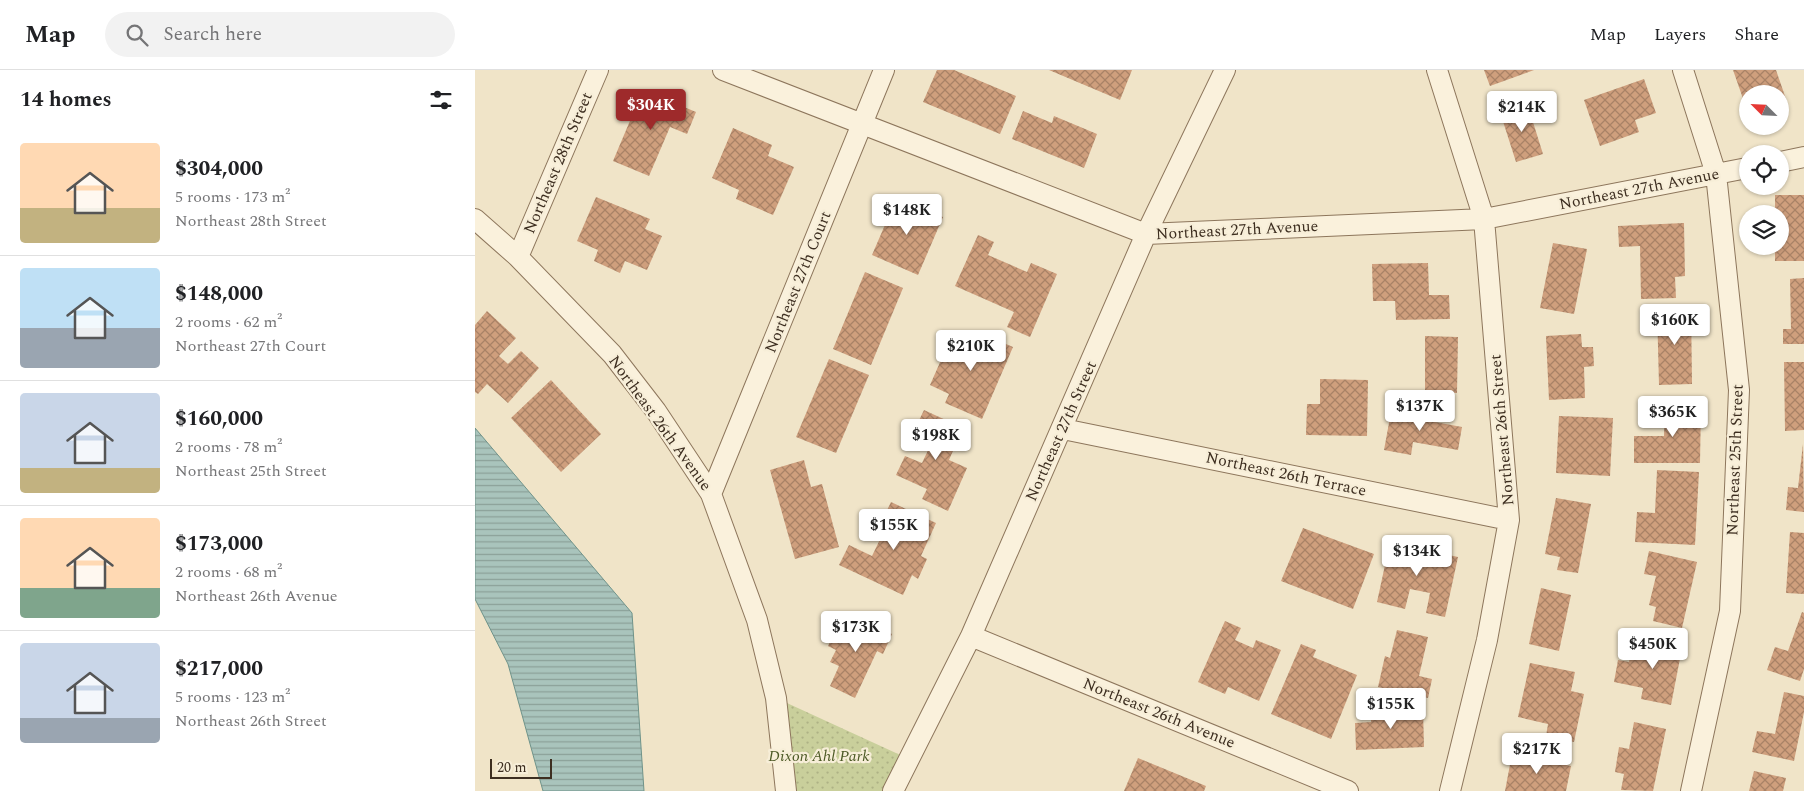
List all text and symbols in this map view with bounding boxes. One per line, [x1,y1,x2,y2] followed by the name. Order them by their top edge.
[105,12,455,57] search box
[25,17,75,53] text: Map
[163,20,262,49] text: Search here
[123,21,151,49] icon: search
[1590,21,1626,48] text: Map
[1654,21,1706,48] text: Layers
[1734,21,1779,48] text: Share
[20,84,112,116] text: 14 homes
[1739,85,1789,135] north arrow
[1739,85,1789,255] map controls
[427,86,455,114] icon: filters
[517,88,599,238] street label: Northeast 28th Street
[616,88,686,131] pin: $304K
[1487,90,1557,133] pin: $214K
[627,93,675,117] text: $304K
[1498,95,1546,119] text: $214K
[1739,145,1789,195] button: locate
[175,153,263,185] text: $304,000
[1557,162,1721,216] street label: Northeast 27th Avenue
[60,163,120,223] icon: home
[175,185,290,209] text: 5 rooms · 173 m²
[872,194,942,236] pin: $148K
[883,198,931,222] text: $148K
[1739,205,1789,255] button: layers
[759,207,838,357] street label: Northeast 27th Court
[175,209,327,233] text: Northeast 28th Street
[1155,214,1319,246] street label: Northeast 27th Avenue
[175,278,263,310] text: $148,000
[60,288,120,348] icon: home
[1640,304,1710,346] pin: $160K
[1651,308,1699,332] text: $160K
[175,310,282,334] text: 2 rooms · 62 m²
[936,330,1006,372] pin: $210K
[175,334,326,358] text: Northeast 27th Court
[947,334,995,358] text: $210K
[603,350,717,496] street label: Northeast 26th Avenue
[1483,353,1521,507] street label: Northeast 26th Street
[1019,356,1103,505] street label: Northeast 27th Street
[1720,383,1750,536] street label: Northeast 25th Street
[1385,390,1455,432] pin: $137K
[1396,394,1444,418] text: $137K
[1638,396,1708,438] pin: $365K
[1649,400,1697,424] text: $365K
[175,403,263,435] text: $160,000
[60,413,120,473] icon: home
[901,418,971,461] pin: $198K
[912,423,960,447] text: $198K
[175,435,282,459] text: 2 rooms · 78 m²
[1203,445,1369,503] street label: Northeast 26th Terrace
[175,459,327,483] text: Northeast 25th Street
[859,508,929,551] pin: $155K
[870,513,918,537] text: $155K
[175,528,263,560] text: $173,000
[1382,534,1452,577] pin: $134K
[60,538,120,598] icon: home
[1393,539,1441,563] text: $134K
[175,560,282,584] text: 2 rooms · 68 m²
[175,584,338,608] text: Northeast 26th Avenue
[821,610,891,653] pin: $173K
[832,615,880,639] text: $173K
[1618,628,1688,670] pin: $450K
[1629,632,1677,656] text: $450K
[175,653,263,685] text: $217,000
[60,663,120,723] icon: home
[1079,671,1239,755] street label: Northeast 26th Avenue
[175,685,290,709] text: 5 rooms · 123 m²
[1356,688,1426,730] pin: $155K
[1367,692,1415,716] text: $155K
[175,709,327,733] text: Northeast 26th Street
[1502,732,1572,775] pin: $217K
[1513,737,1561,761] text: $217K
[768,744,870,768] park label: Dixon Ahl Park
[490,756,553,779] scale bar
[497,757,527,778] text: 20 m

